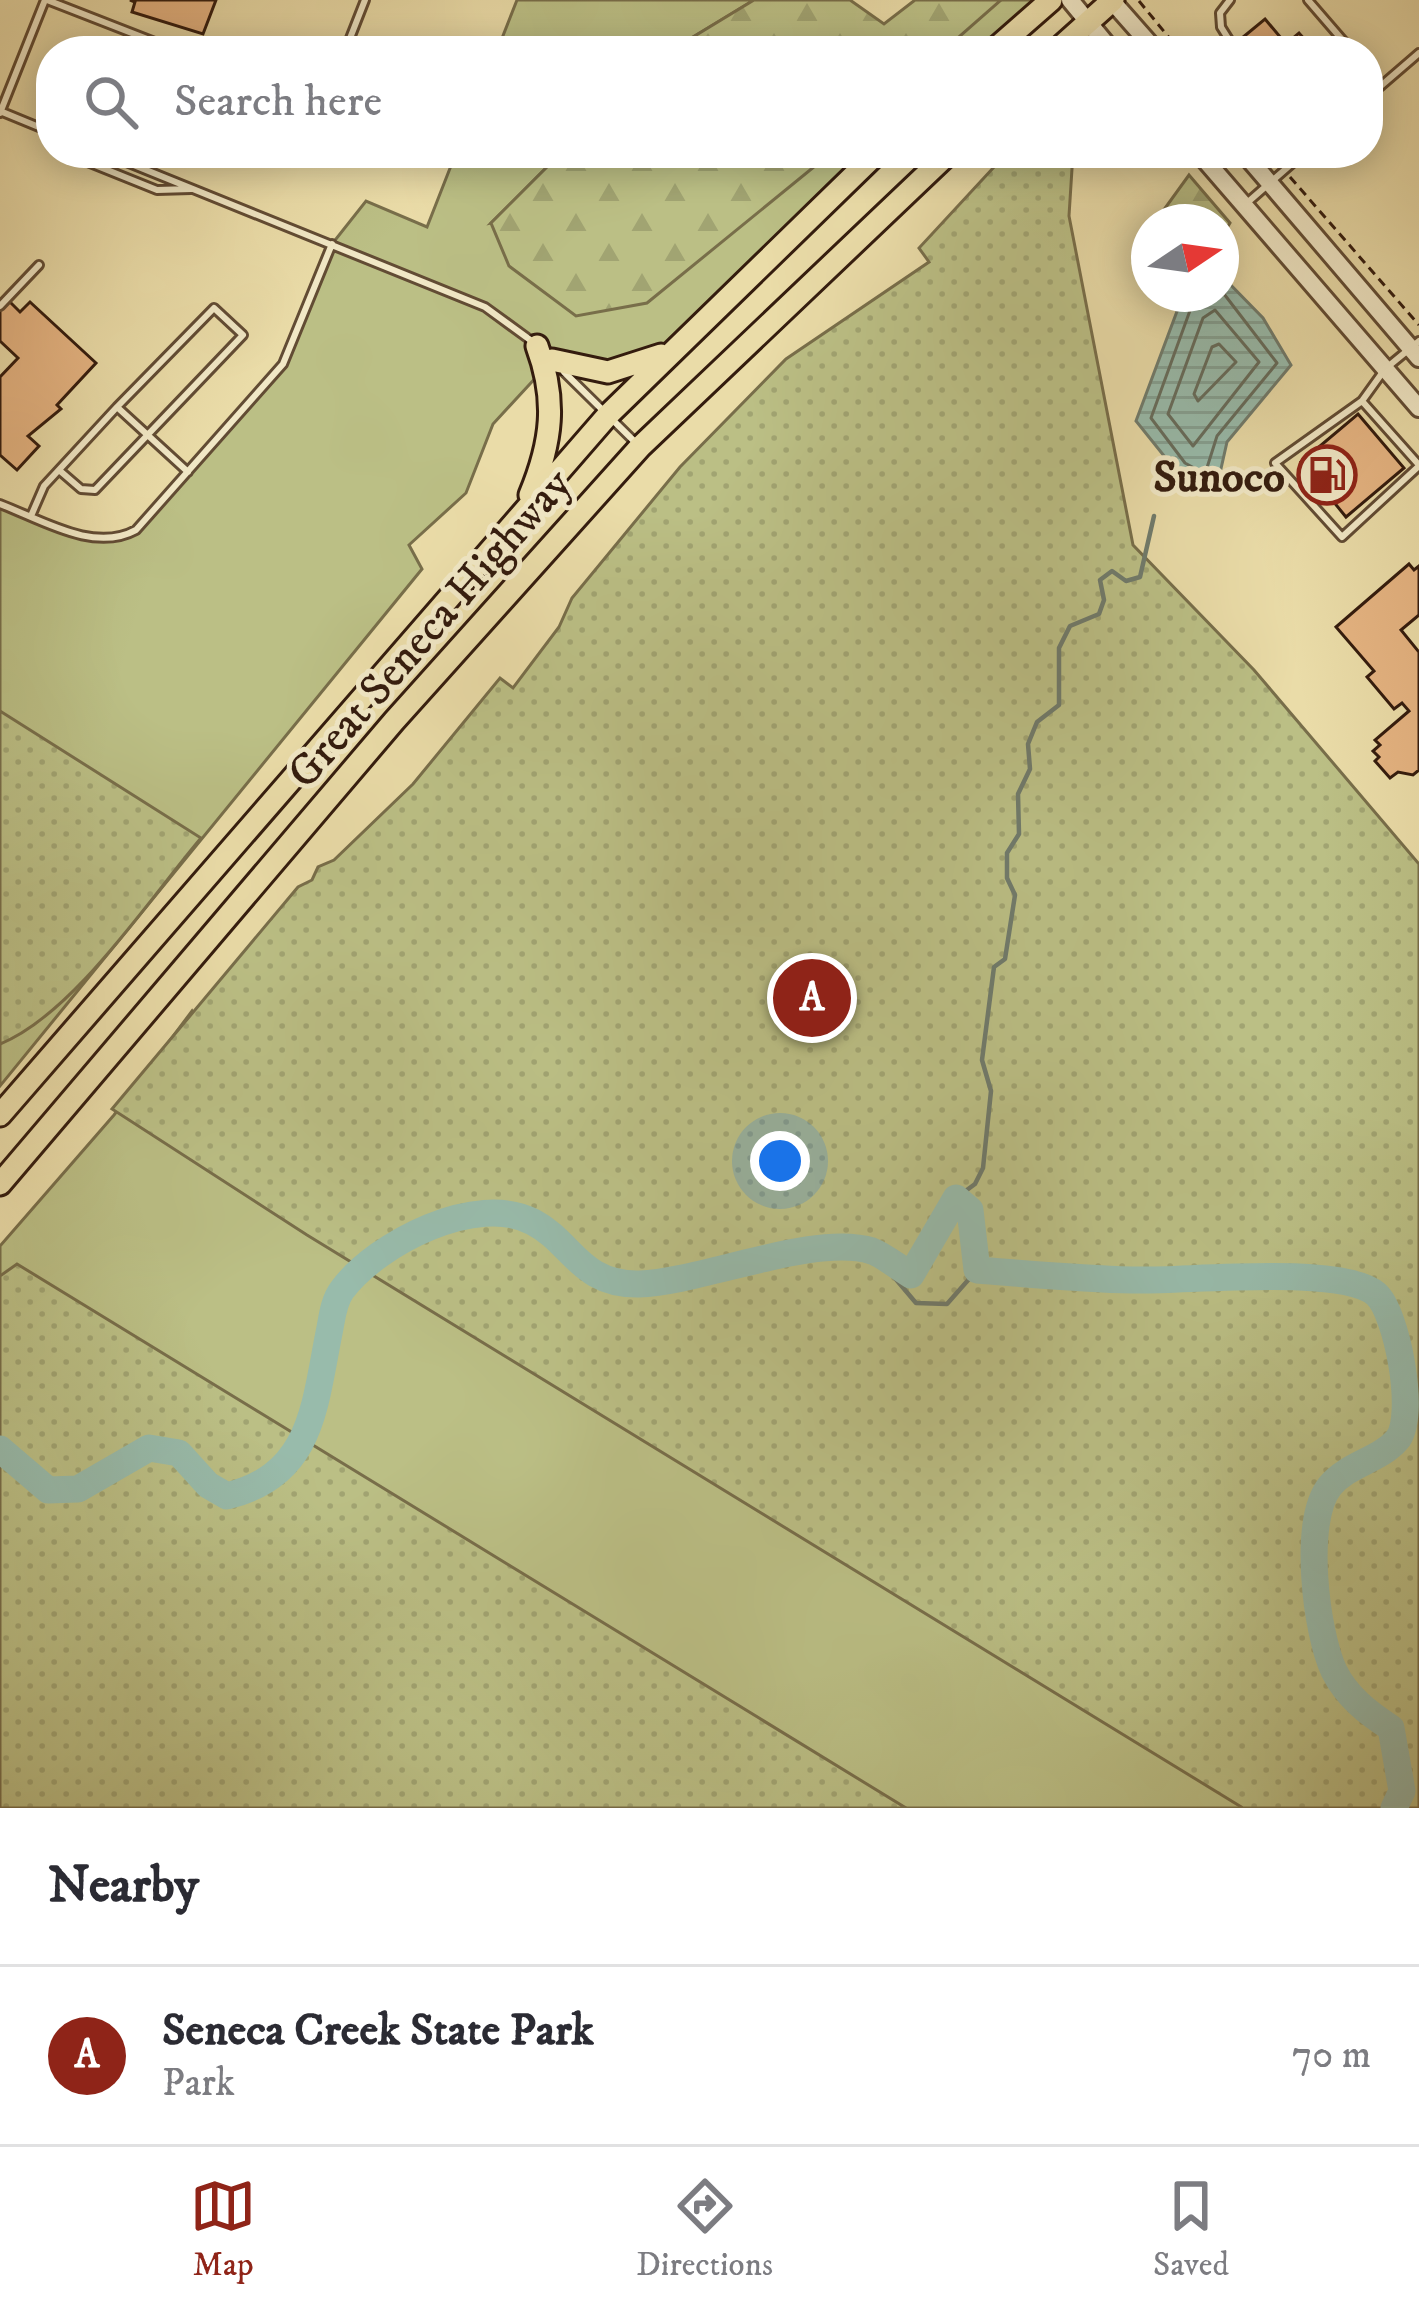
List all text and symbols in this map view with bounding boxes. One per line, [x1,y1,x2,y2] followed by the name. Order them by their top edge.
[36,36,1383,168] search box
[78,69,144,135] icon: search
[174,74,382,130] text: Search here
[1131,204,1239,312] north arrow
[1296,444,1358,506] fuel station icon: Sunoco
[1153,450,1285,506] place label: Sunoco
[276,457,585,801] street label: Great Seneca Highway
[773,953,851,1043] pin: A
[750,1131,810,1191] your location
[48,1854,199,1918] text: Nearby
[162,2003,594,2059] text: Seneca Creek State Park
[75,2031,99,2080] text: A
[1292,2031,1371,2080] text: 70 m
[162,2059,235,2108] text: Park
[190,2173,256,2286] tab: Map
[636,2173,773,2286] tab: Directions
[1153,2173,1229,2286] tab: Saved

